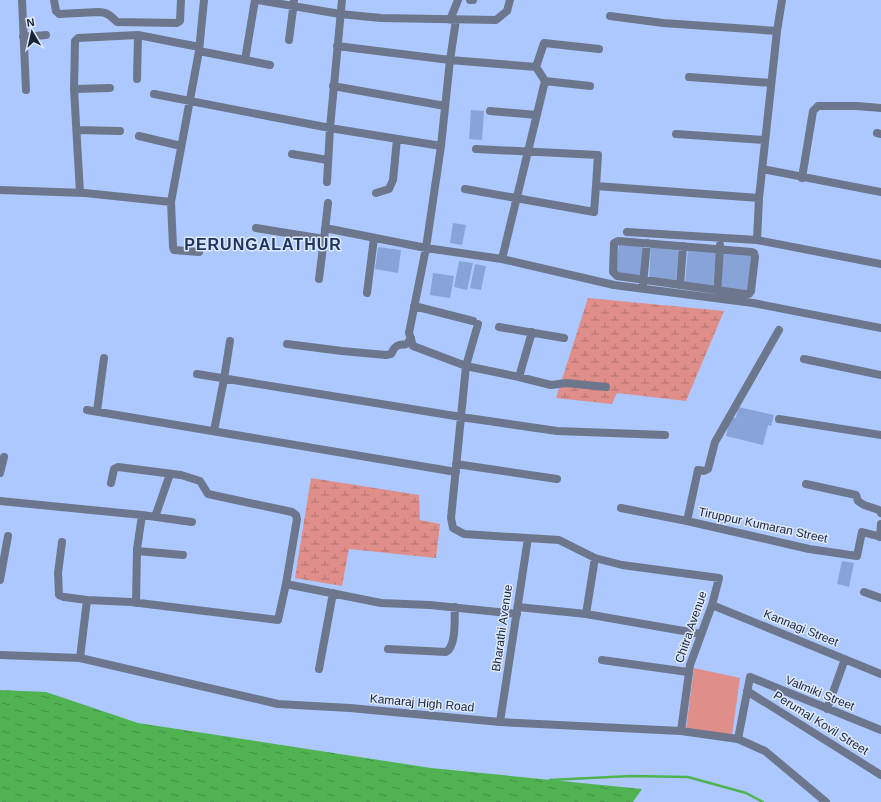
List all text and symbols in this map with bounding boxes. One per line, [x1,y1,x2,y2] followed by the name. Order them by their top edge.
[12,12,52,52] north arrow
[26,16,35,29] text: N
[184,236,342,253] district label: PERUNGALATHUR
[697,504,829,546] street label: Tiruppur Kumaran Street
[489,583,515,672] street label: Bharathi Avenue
[672,589,710,665] street label: Chitra Avenue
[762,607,841,650] street label: Kannagi Street
[783,673,857,713] street label: Valmiki Street
[771,688,872,758] street label: Perumal Kovil Street
[369,691,475,715] street label: Kamaraj High Road

